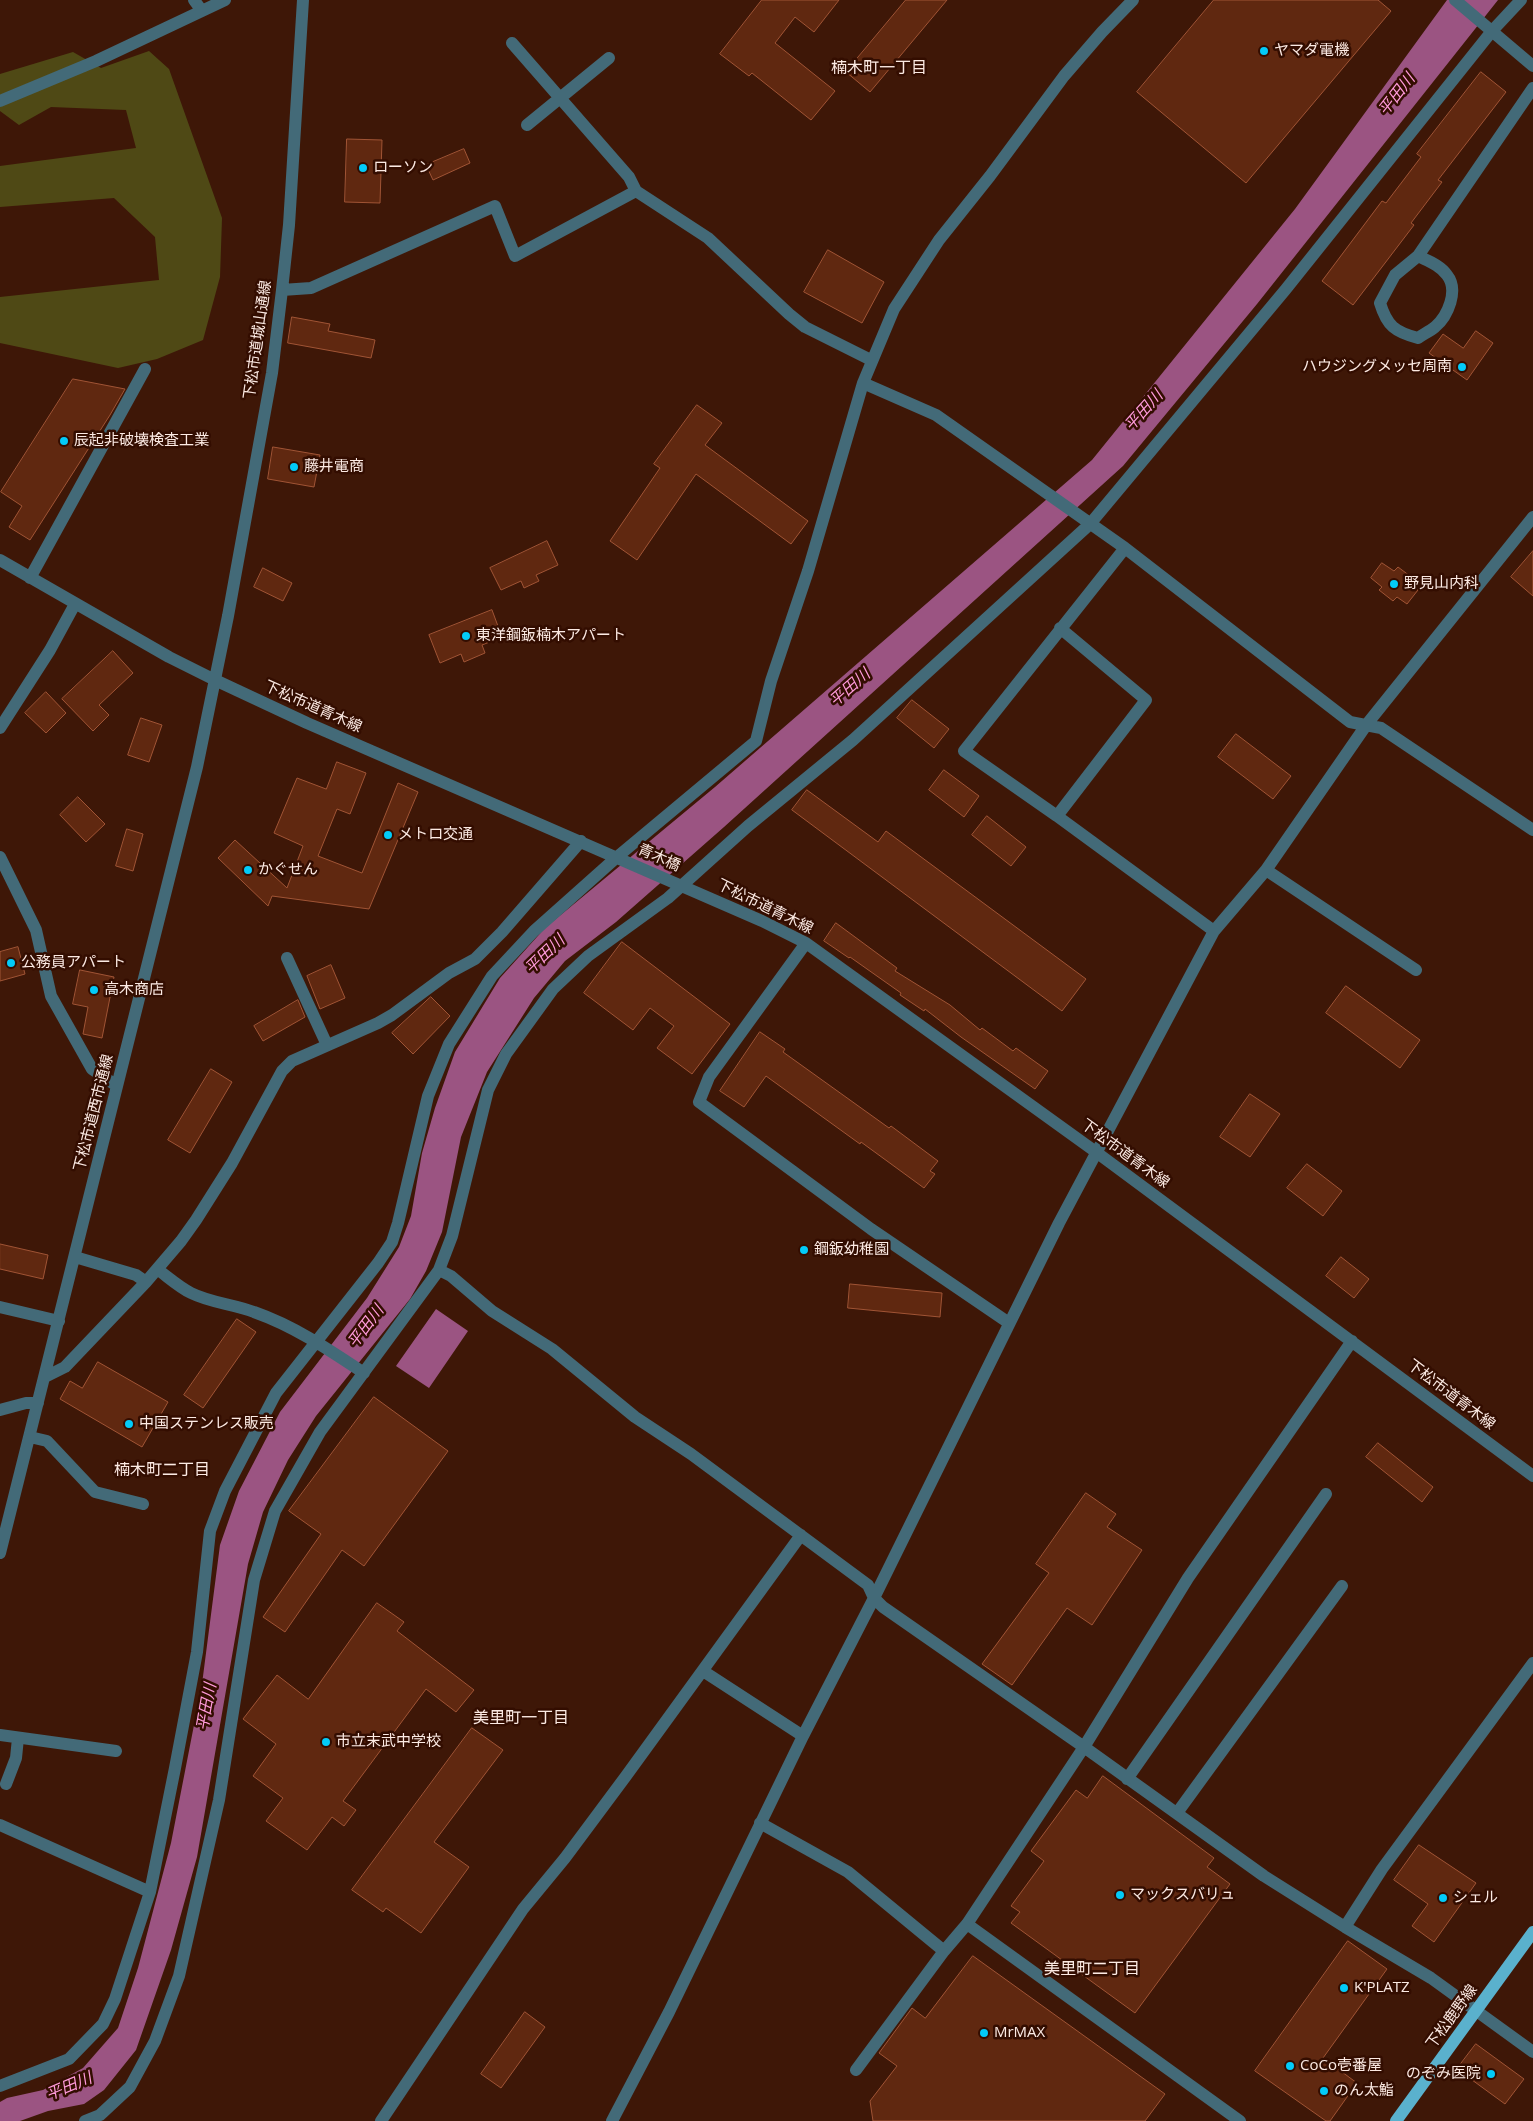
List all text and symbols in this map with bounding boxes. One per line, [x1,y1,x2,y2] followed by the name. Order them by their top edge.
[1274,42,1349,60] place label: ヤマダ電機
[1258,45,1270,57] marker: ヤマダ電機
[831,58,927,78] district label: 楠木町一丁目
[1375,70,1419,120] water label: 平田川
[373,159,433,177] place label: ローソン
[357,162,369,174] marker: ローソン
[241,279,275,401] street label: 下松市道城山通線
[1302,358,1452,376] place label: ハウジングメッセ周南
[1456,361,1468,373] marker: ハウジングメッセ周南
[1121,387,1167,435] water label: 平田川
[74,432,209,450] place label: 辰起非破壊検査工業
[58,435,70,447] marker: 辰起非破壊検査工業
[304,458,364,476] place label: 藤井電商
[288,461,300,473] marker: 藤井電商
[1404,575,1479,593] place label: 野見山内科
[1388,578,1400,590] marker: 野見山内科
[476,627,626,645] place label: 東洋鋼鈑楠木アパート
[460,630,472,642] marker: 東洋鋼鈑楠木アパート
[826,665,874,711] water label: 平田川
[261,677,365,737] street label: 下松市道青木線
[398,826,473,844] place label: メトロ交通
[382,829,394,841] marker: メトロ交通
[635,841,683,875] street label: 青木橋
[258,861,318,879] place label: かぐせん
[242,864,254,876] marker: かぐせん
[714,876,816,938] street label: 下松市道青木線
[521,931,569,979] water label: 平田川
[21,954,126,972] place label: 公務員アパート
[5,957,17,969] marker: 公務員アパート
[104,981,164,999] place label: 高木商店
[88,984,100,996] marker: 高木商店
[71,1053,117,1173] street label: 下松市道西市通線
[1077,1116,1173,1192] street label: 下松市道青木線
[814,1241,889,1259] place label: 鋼鈑幼稚園
[798,1244,810,1256] marker: 鋼鈑幼稚園
[344,1302,388,1352] water label: 平田川
[1404,1356,1498,1434] street label: 下松市道青木線
[139,1415,274,1433] place label: 中国ステンレス販売
[123,1418,135,1430] marker: 中国ステンレス販売
[114,1460,210,1480] district label: 楠木町二丁目
[193,1682,221,1732] water label: 平田川
[473,1708,569,1728] district label: 美里町一丁目
[336,1733,441,1751] place label: 市立末武中学校
[320,1736,332,1748] marker: 市立末武中学校
[1130,1886,1235,1904] place label: マックスバリュ
[1114,1889,1126,1901] marker: マックスバリュ
[1453,1889,1498,1907] place label: シェル
[1437,1892,1449,1904] marker: シェル
[1044,1959,1140,1979] district label: 美里町二丁目
[1354,1979,1410,1997] place label: K'PLATZ
[1423,1981,1481,2053] street label: 下松鹿野線
[1338,1982,1350,1994] marker: K'PLATZ
[994,2024,1045,2042] place label: MrMAX
[978,2027,990,2039] marker: MrMAX
[1300,2057,1382,2075] place label: CoCo壱番屋
[1284,2060,1296,2072] marker: CoCo壱番屋
[1406,2065,1481,2083] place label: のぞみ医院
[1485,2068,1497,2080] marker: のぞみ医院
[43,2069,95,2105] water label: 平田川
[1334,2082,1394,2100] place label: のん太鮨
[1318,2085,1330,2097] marker: のん太鮨

